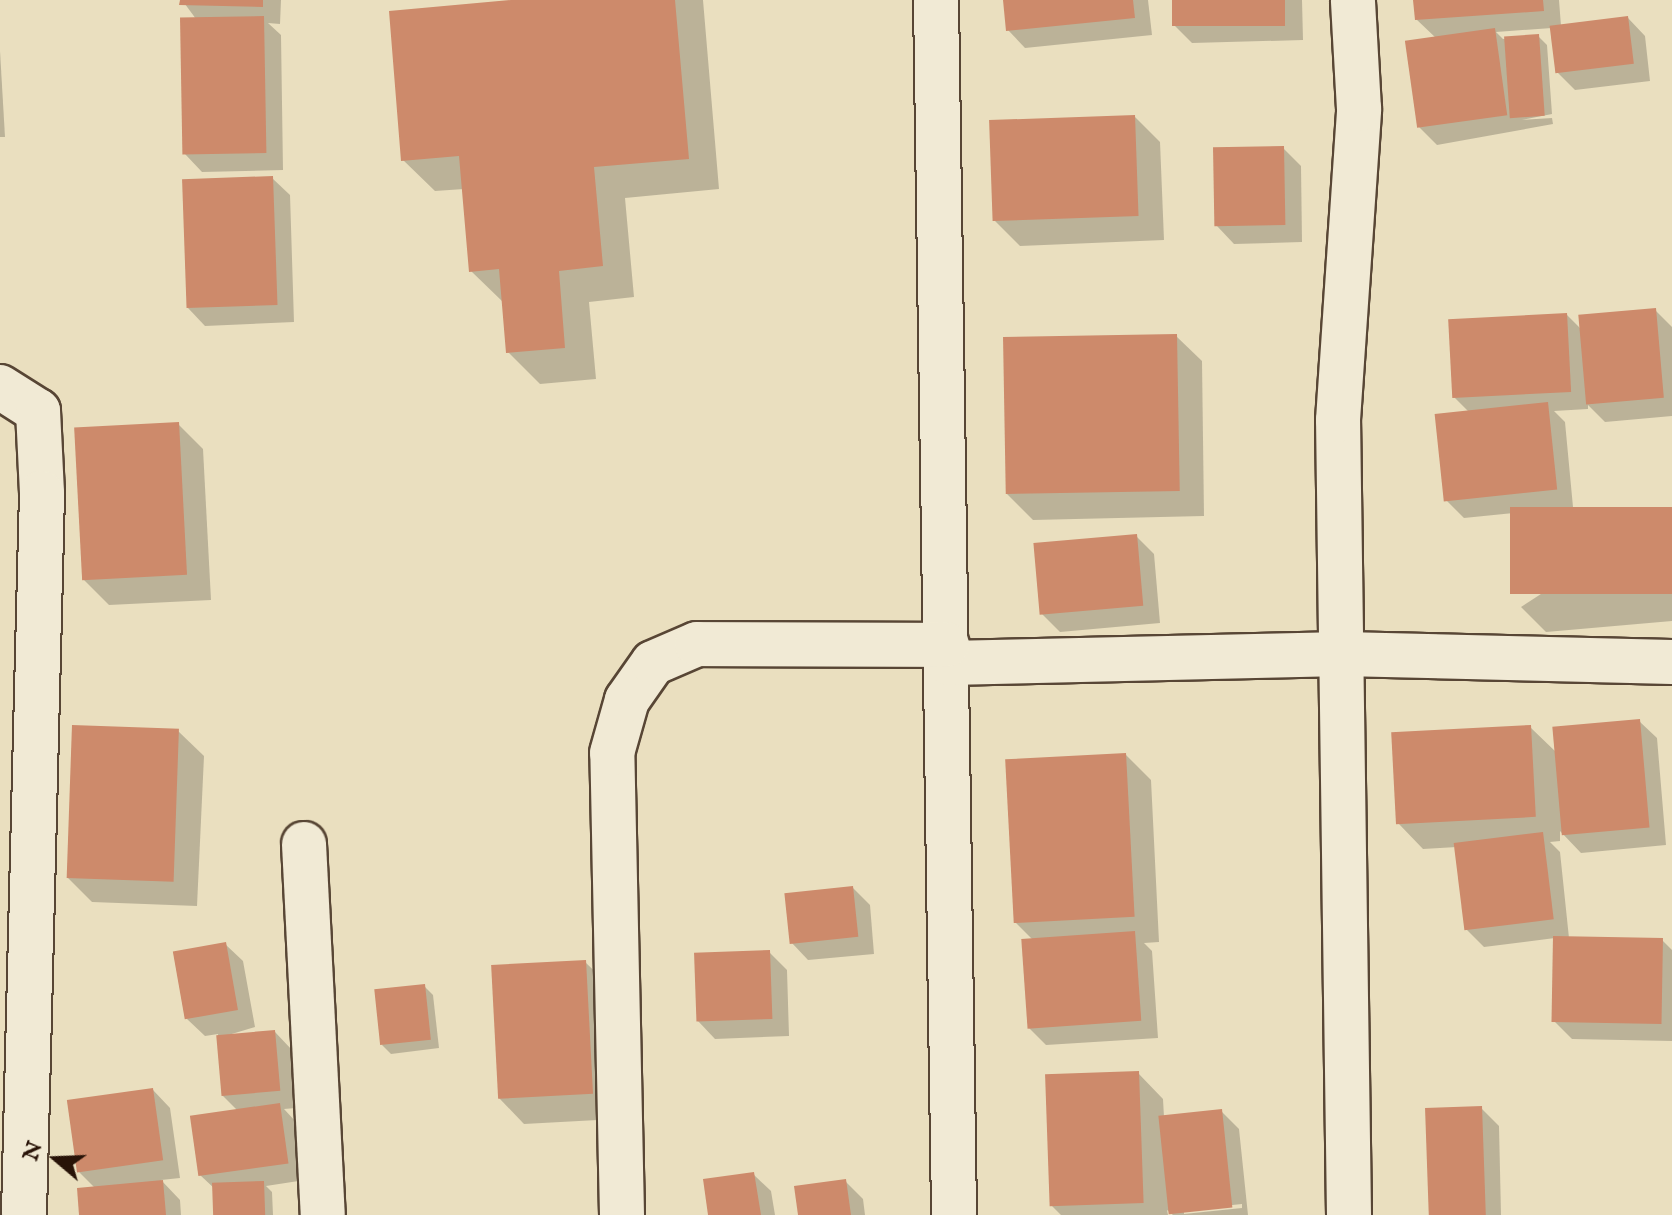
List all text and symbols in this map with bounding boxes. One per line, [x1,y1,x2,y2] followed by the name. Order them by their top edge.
[16,1119,96,1199] north arrow
[17,1138,50,1165] text: N

